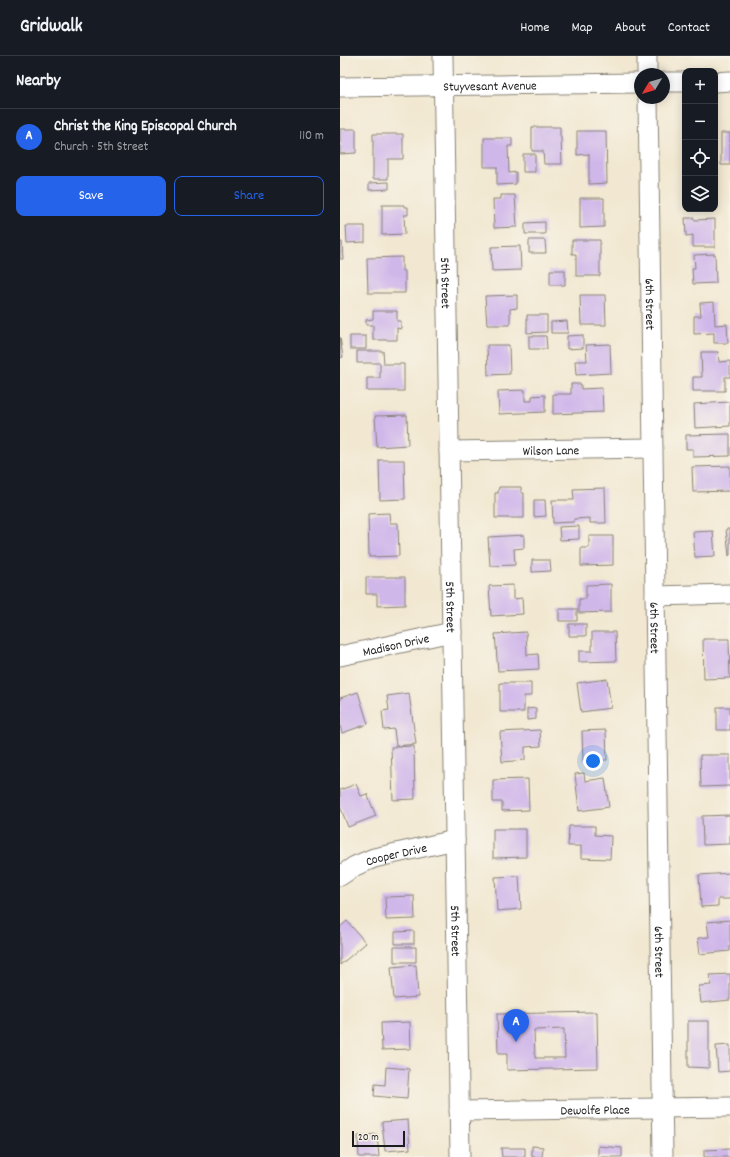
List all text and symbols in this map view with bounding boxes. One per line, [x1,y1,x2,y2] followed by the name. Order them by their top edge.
[20,14,83,41] text: Gridwalk
[520,18,549,38] text: Home
[571,18,593,38] text: Map
[615,18,646,38] text: About
[668,18,710,38] text: Contact
[634,68,670,104] north arrow
[682,68,718,212] map controls
[682,68,718,104] button: +
[16,70,60,94] text: Nearby
[443,77,537,98] street label: Stuyvesant Avenue
[682,104,718,140] button: −
[54,116,237,138] text: Christ the King Episcopal Church
[25,127,33,146] text: A
[299,127,324,146] text: 110 m
[54,138,148,157] text: Church · 5th Street
[682,140,718,176] button: locate
[16,176,166,216] button: Save
[174,176,324,216] button: Share
[682,176,718,212] button: layers
[434,257,454,309] street label: 5th Street
[639,278,658,330] street label: 6th Street
[523,442,580,462] street label: Wilson Lane
[439,581,459,633] street label: 5th Street
[643,602,663,654] street label: 6th Street
[361,630,432,663] street label: Madison Drive
[583,751,603,771] your location
[363,839,429,873] street label: Cooper Drive
[444,905,464,957] street label: 5th Street
[648,926,667,978] street label: 6th Street
[503,1009,529,1042] pin: A
[560,1101,630,1122] street label: Dewolfe Place
[352,1129,405,1148] scale bar
[358,1130,379,1146] text: 20 m

